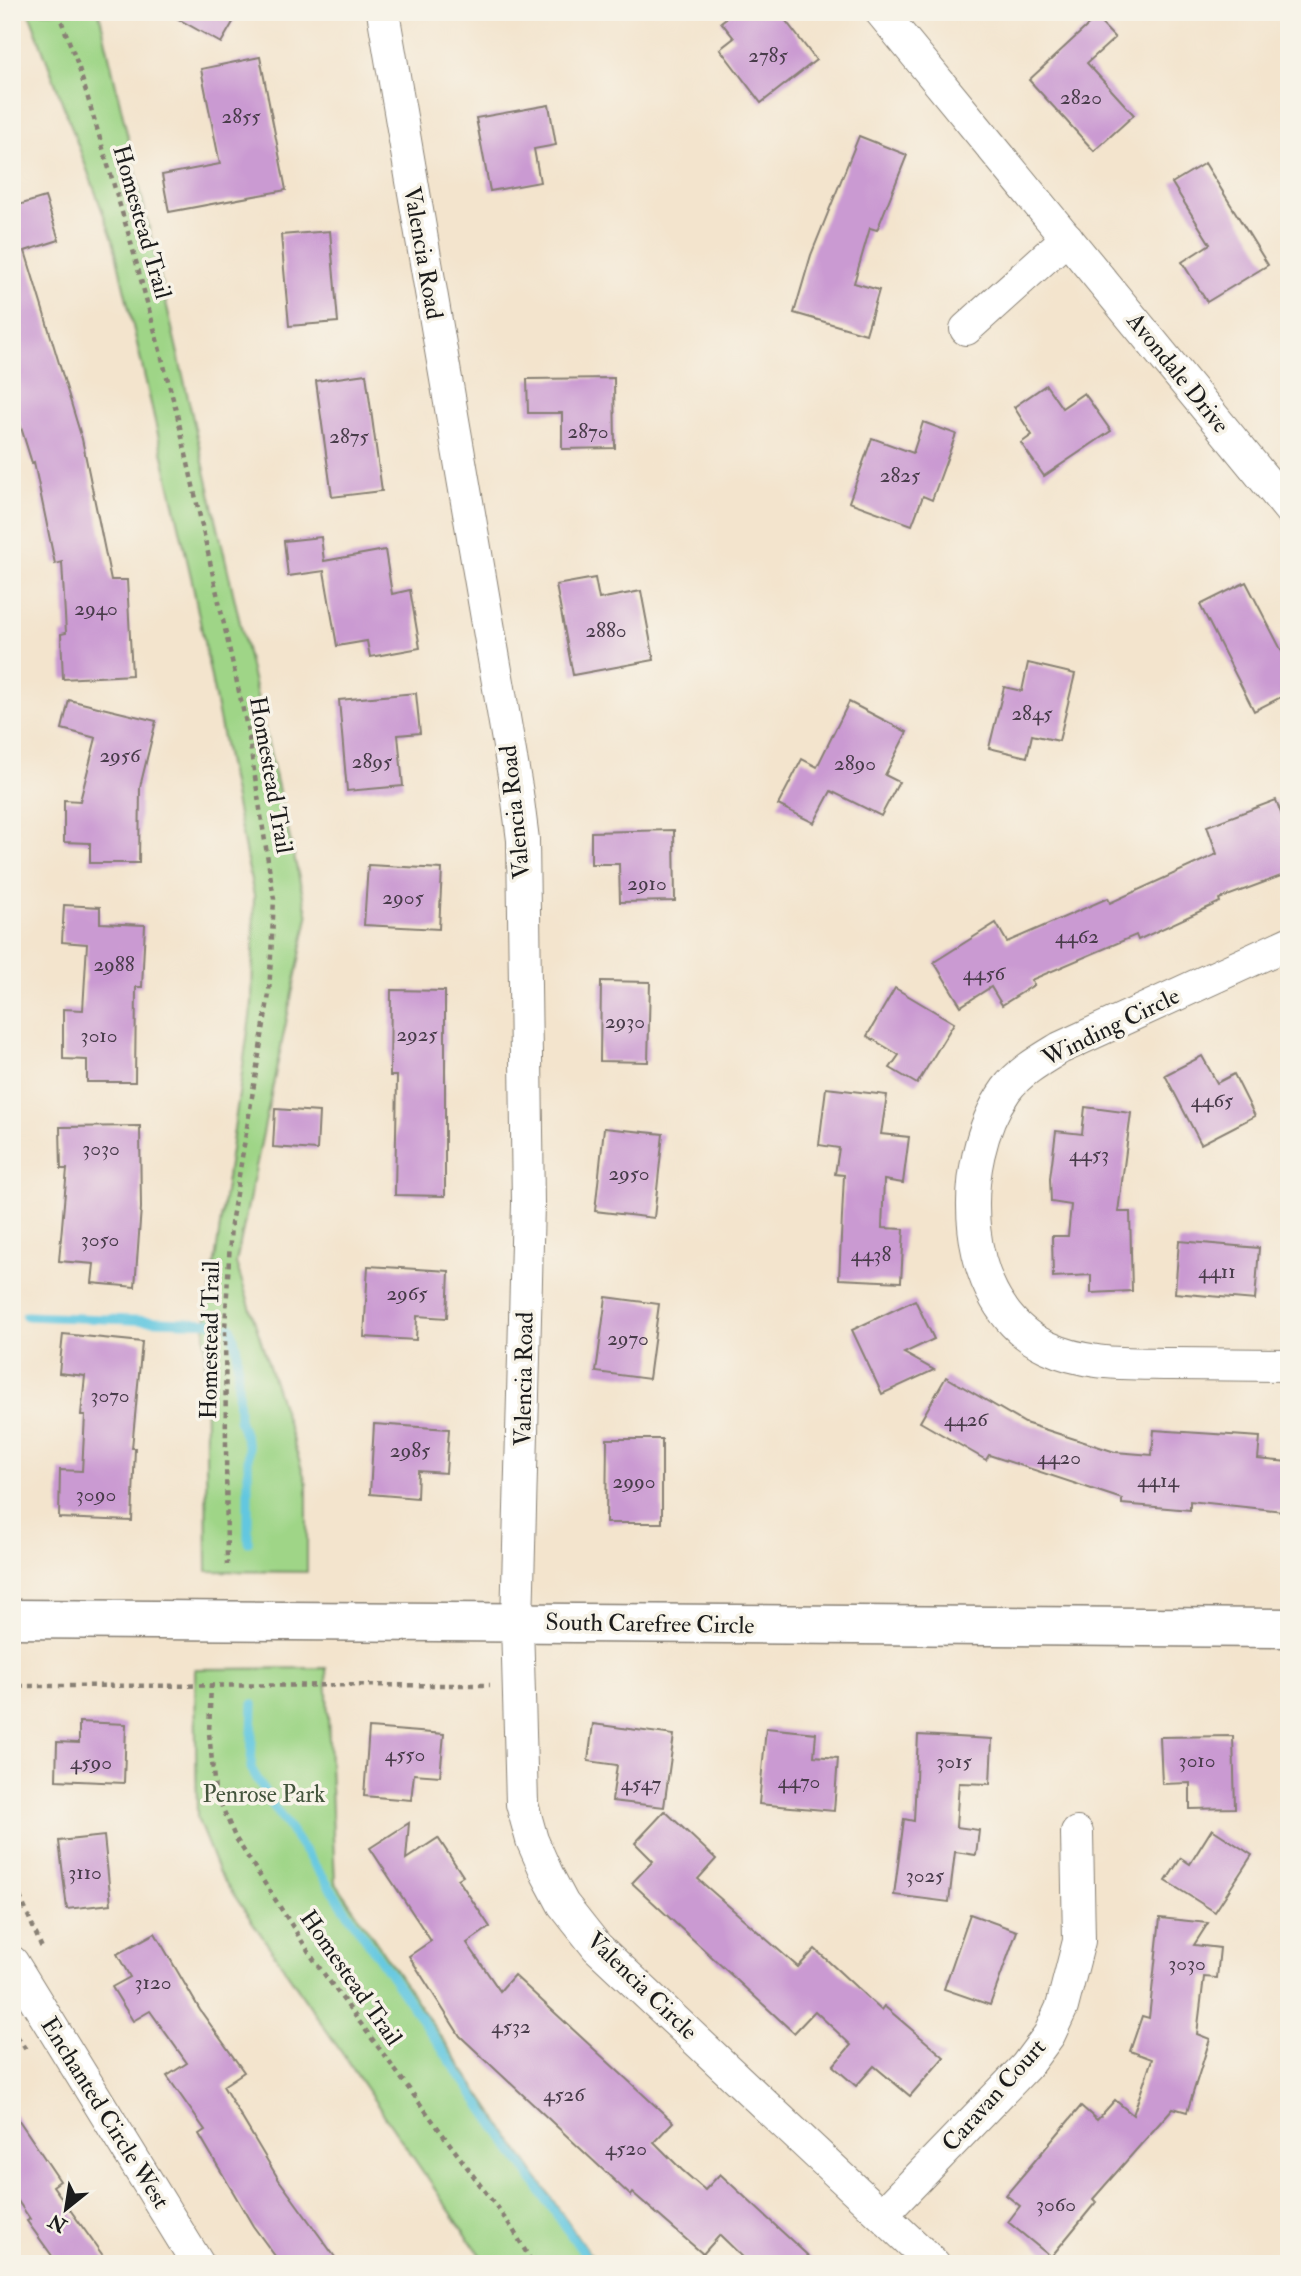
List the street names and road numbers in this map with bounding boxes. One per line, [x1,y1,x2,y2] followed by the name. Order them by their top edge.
[105,141,179,303] street label: Homestead Trail
[396,184,450,322] street label: Valencia Road
[1119,306,1236,440] street label: Avondale Drive
[242,694,300,856] street label: Homestead Trail
[493,743,537,880] street label: Valencia Road
[1036,980,1185,1074] street label: Winding Circle
[193,1260,227,1420] street label: Homestead Trail
[507,1311,541,1446] street label: Valencia Road
[545,1607,755,1641] street label: South Carefree Circle
[293,1904,409,2052] street label: Homestead Trail
[580,1925,704,2047] street label: Valencia Circle
[33,2011,177,2215] street label: Enchanted Circle West
[935,2032,1053,2158] street label: Caravan Court

